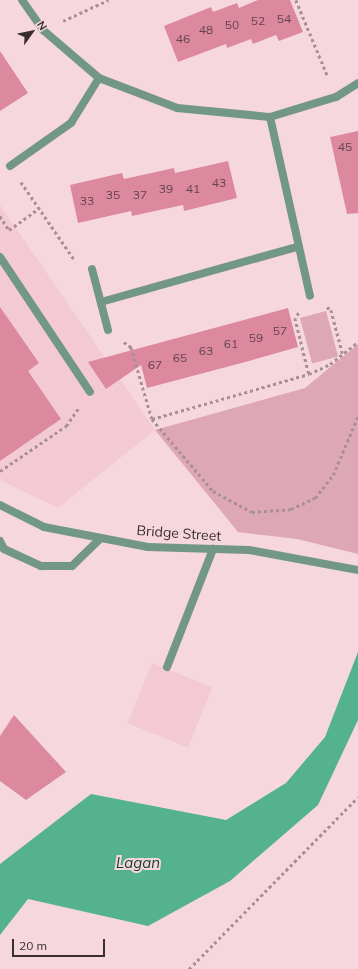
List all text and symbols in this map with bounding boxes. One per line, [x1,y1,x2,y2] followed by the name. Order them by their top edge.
[12,12,52,52] north arrow
[277,12,291,26] house number: 54
[251,14,265,28] house number: 52
[34,18,50,33] text: N
[225,18,239,32] house number: 50
[199,23,213,37] house number: 48
[176,32,190,46] house number: 46
[338,140,352,154] house number: 45
[212,176,226,190] house number: 43
[159,182,173,196] house number: 39
[186,182,200,196] house number: 41
[106,188,120,202] house number: 35
[133,188,147,202] house number: 37
[80,194,94,208] house number: 33
[273,324,287,338] house number: 57
[249,331,263,345] house number: 59
[224,337,238,351] house number: 61
[199,344,213,358] house number: 63
[173,351,187,365] house number: 65
[148,358,162,372] house number: 67
[136,522,222,544] street label: Bridge Street
[116,854,160,872] water label: Lagan
[14,931,107,957] scale bar
[19,938,47,953] text: 20 m

